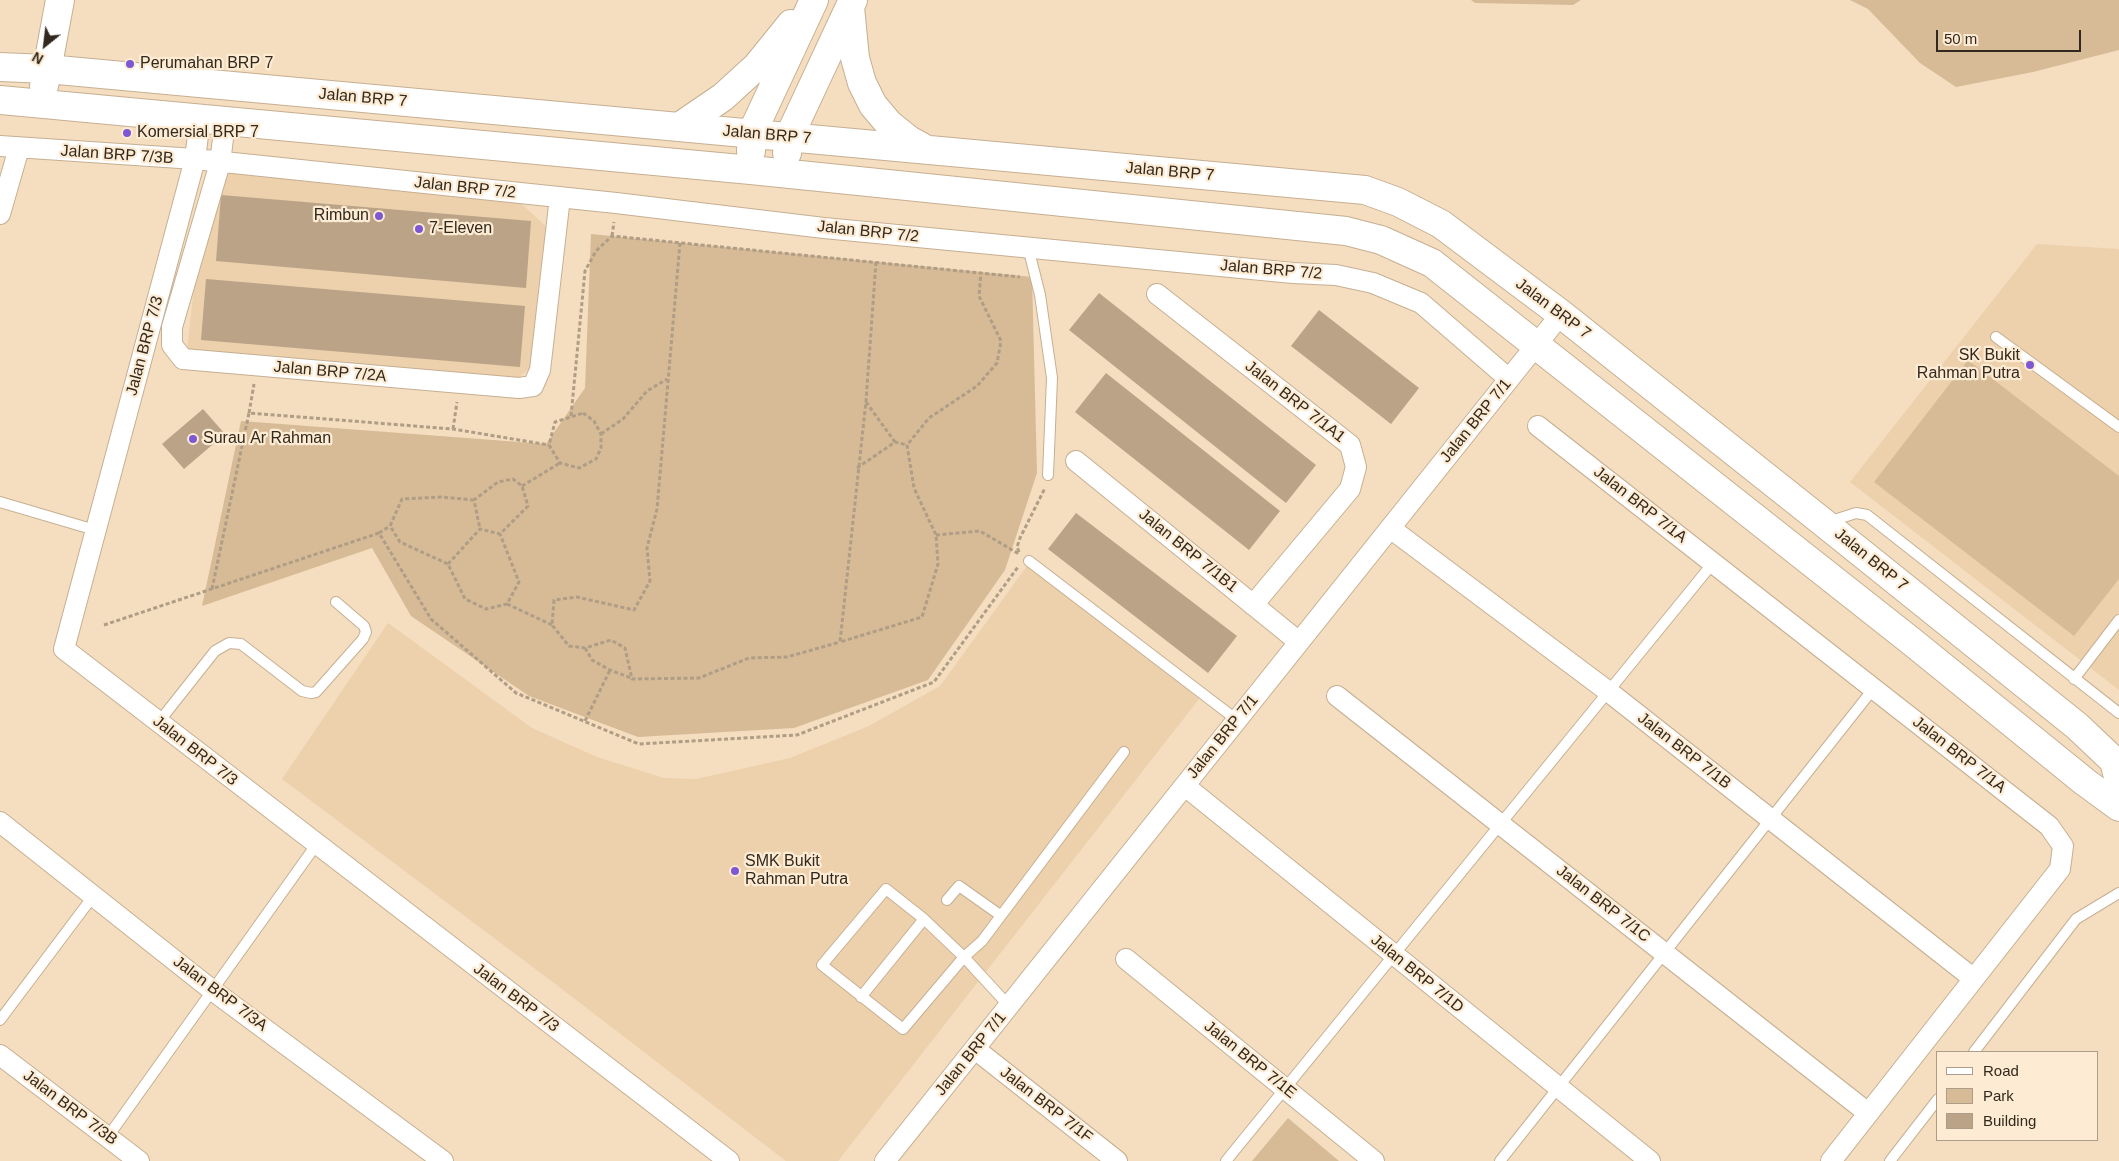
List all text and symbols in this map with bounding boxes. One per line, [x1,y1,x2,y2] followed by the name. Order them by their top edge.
[20,20,70,70] north arrow
[1939,20,2084,52] scale bar
[1944,30,1977,47] text: 50 m
[29,49,46,68] text: N
[140,54,273,74] place label: Perumahan BRP 7
[124,58,136,70] marker: Perumahan BRP 7
[318,85,408,111] street label: Jalan BRP 7
[722,122,812,148] street label: Jalan BRP 7
[137,123,259,143] place label: Komersial BRP 7
[121,127,133,139] marker: Komersial BRP 7
[60,141,174,169] street label: Jalan BRP 7/3B
[1125,159,1215,185] street label: Jalan BRP 7
[413,173,517,203] street label: Jalan BRP 7/2
[314,206,369,226] place label: Rimbun
[373,210,385,222] marker: Rimbun
[816,217,920,247] street label: Jalan BRP 7/2
[429,219,492,239] place label: 7-Eleven
[413,223,425,235] marker: 7-Eleven
[1219,256,1323,284] street label: Jalan BRP 7/2
[1512,275,1594,343] street label: Jalan BRP 7
[122,294,168,398] street label: Jalan BRP 7/3
[1917,346,2020,384] place label: SK Bukit Rahman Putra
[1241,357,1349,447] street label: Jalan BRP 7/1A1
[273,358,387,386] street label: Jalan BRP 7/2A
[2024,359,2036,371] marker: SK Bukit Rahman Putra
[1436,375,1516,467] street label: Jalan BRP 7/1
[203,429,331,449] place label: Surau Ar Rahman
[187,433,199,445] marker: Surau Ar Rahman
[1590,463,1690,547] street label: Jalan BRP 7/1A
[1135,505,1241,597] street label: Jalan BRP 7/1B1
[1830,525,1912,595] street label: Jalan BRP 7
[1183,691,1263,783] street label: Jalan BRP 7/1
[1634,709,1734,793] street label: Jalan BRP 7/1B
[149,712,241,790] street label: Jalan BRP 7/3
[1909,713,2009,797] street label: Jalan BRP 7/1A
[745,852,848,890] place label: SMK Bukit Rahman Putra
[1552,861,1654,947] street label: Jalan BRP 7/1C
[729,865,741,877] marker: SMK Bukit Rahman Putra
[1367,931,1467,1017] street label: Jalan BRP 7/1D
[169,952,271,1036] street label: Jalan BRP 7/3A
[469,960,563,1036] street label: Jalan BRP 7/3
[931,1008,1011,1100] street label: Jalan BRP 7/1
[1200,1017,1300,1103] street label: Jalan BRP 7/1E
[1936,1051,2099,1141] legend
[1983,1062,2019,1079] text: Road
[996,1063,1096,1147] street label: Jalan BRP 7/1F
[19,1066,121,1150] street label: Jalan BRP 7/3B
[1983,1087,2014,1104] text: Park
[1983,1112,2036,1129] text: Building

